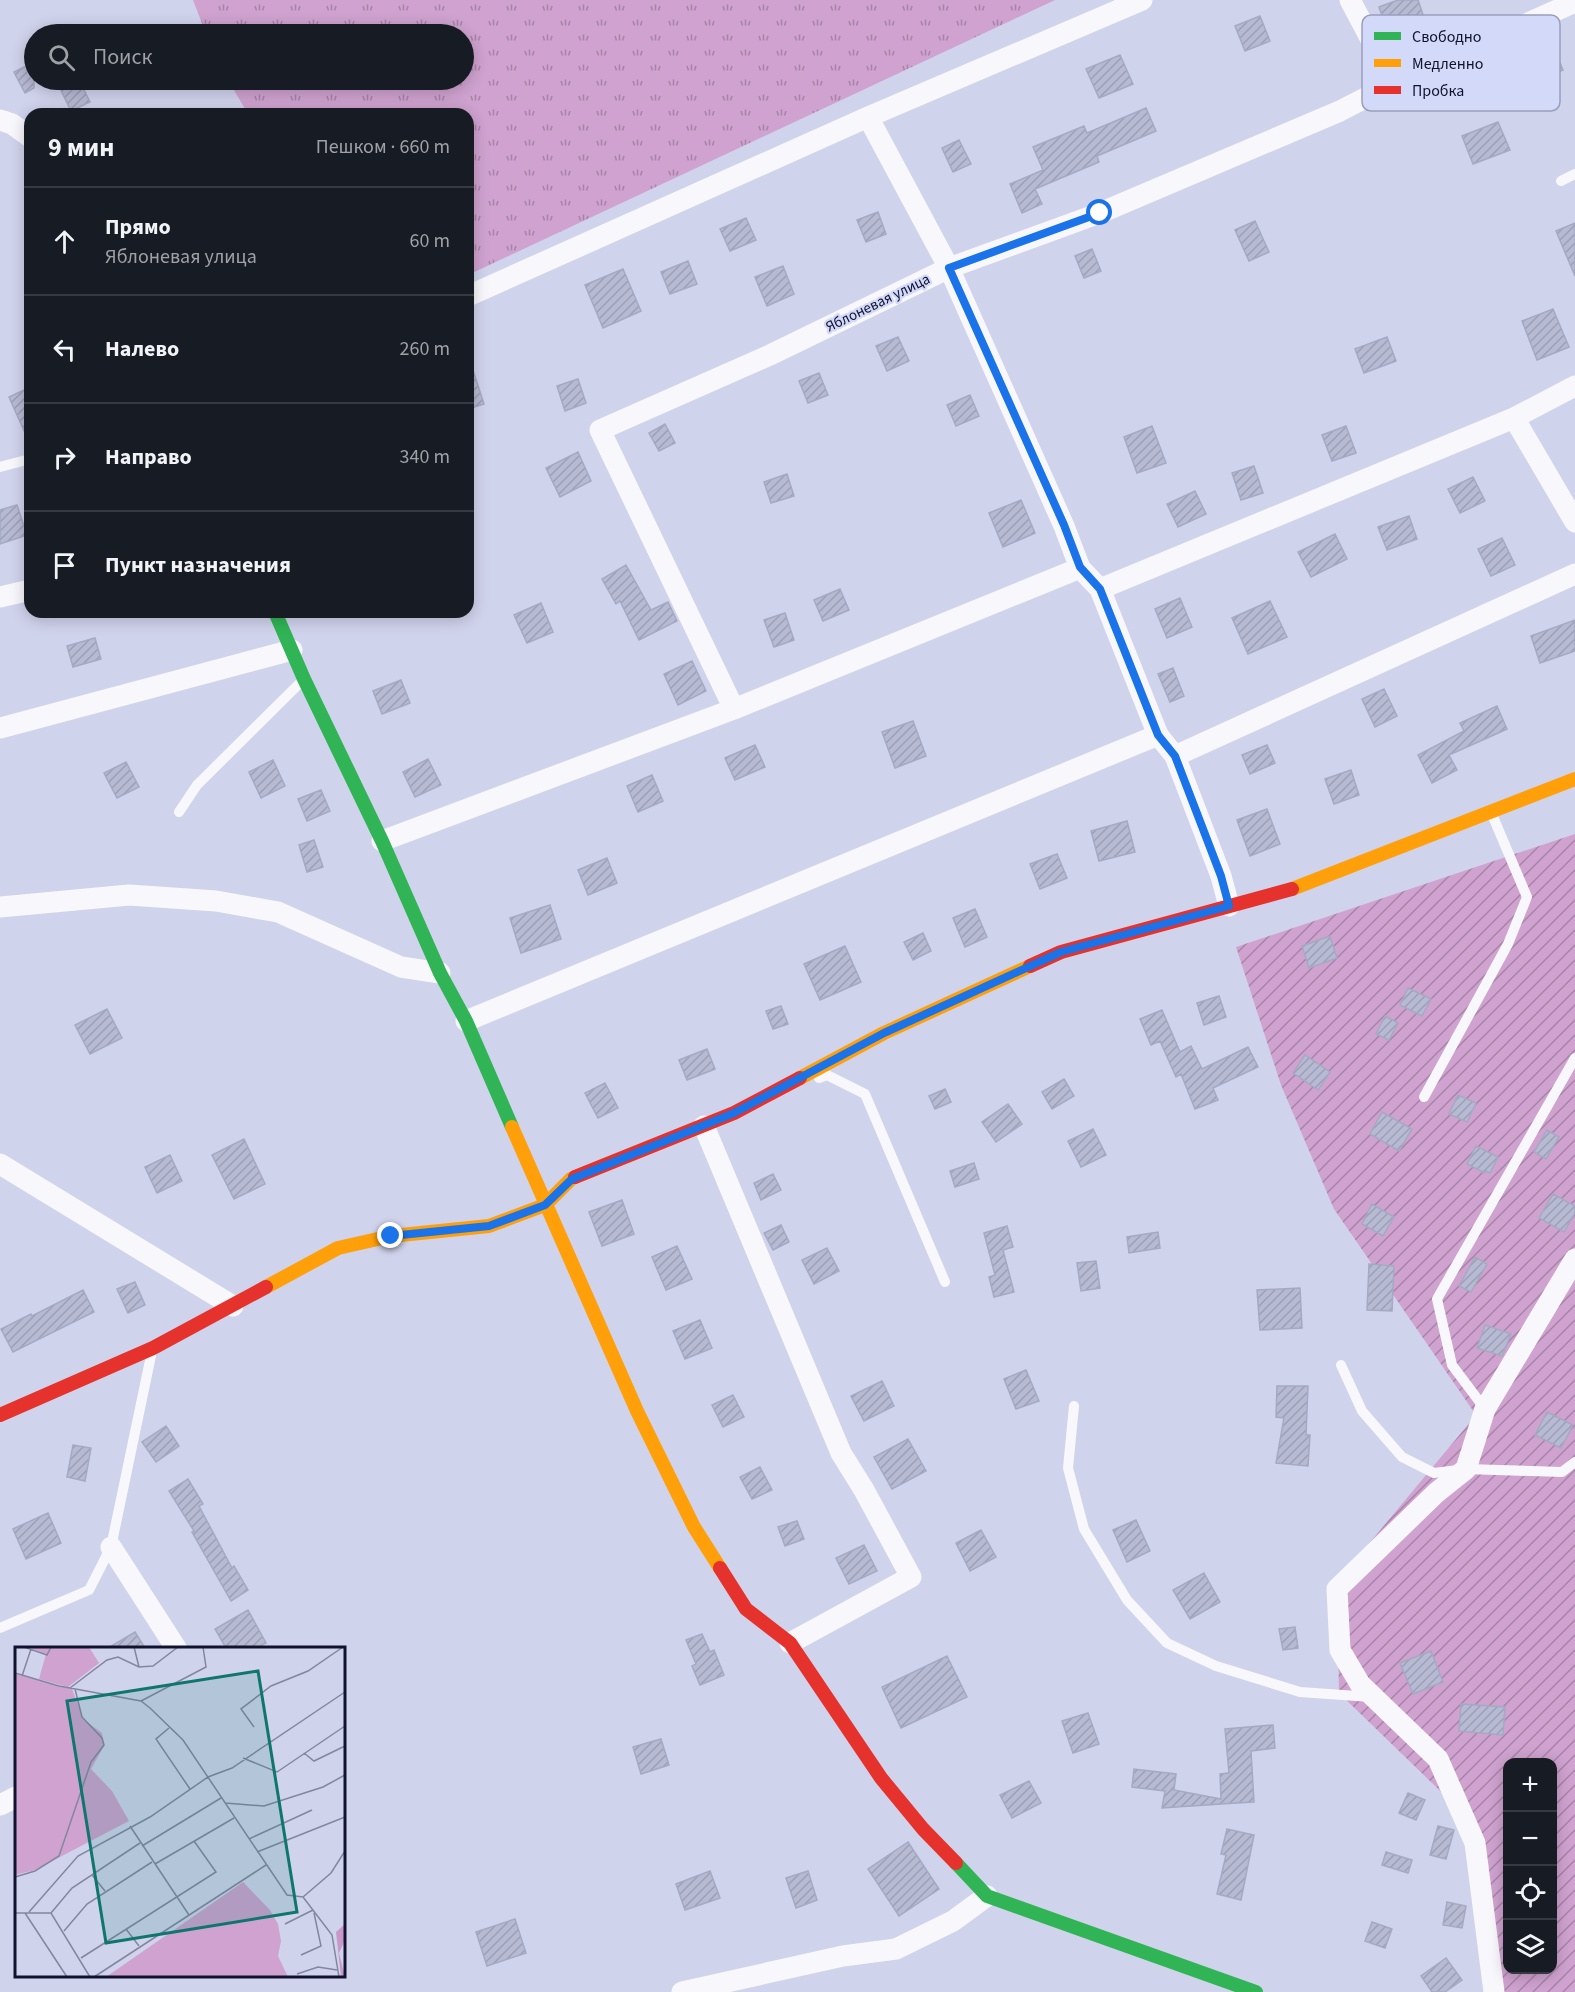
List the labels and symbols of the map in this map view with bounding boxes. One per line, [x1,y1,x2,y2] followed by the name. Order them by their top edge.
[1362,15,1560,111] legend
[1412,26,1482,48] text: Свободно
[1412,53,1483,75] text: Медленно
[1412,80,1464,102] text: Пробка
[1086,199,1112,225] route start
[822,269,934,337] street label: Яблоневая улица
[377,1222,403,1248] route end
[15,1647,345,1977] inset map

